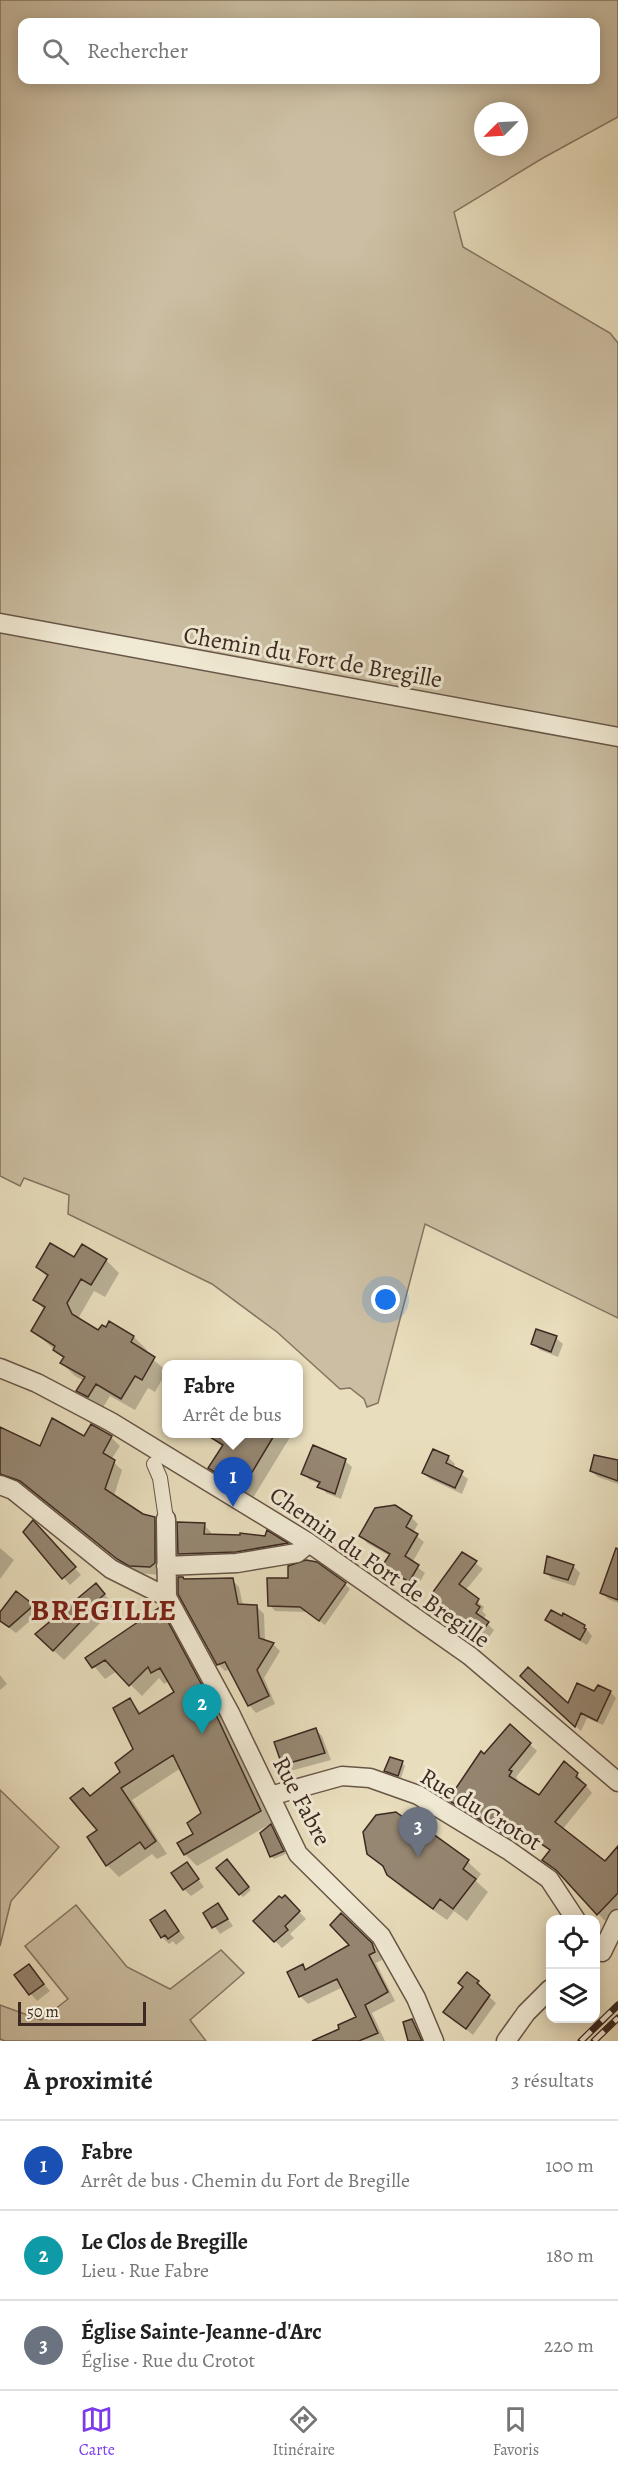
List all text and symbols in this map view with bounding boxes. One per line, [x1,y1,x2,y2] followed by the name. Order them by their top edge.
[18,18,600,84] search box
[39,35,72,68] icon: search
[87,36,188,66] text: Rechercher
[474,102,528,156] north arrow
[181,618,445,696] street label: Chemin du Fort de Bregille
[371,1285,400,1314] your location
[162,1360,303,1438] popup
[183,1371,235,1401] text: Fabre
[183,1401,282,1428] text: Arrêt de bus
[214,1458,252,1507] pin: 1
[263,1479,497,1655] street label: Chemin du Fort de Bregille
[30,1590,178,1630] district label: BREGILLE
[182,1684,222,1734] pin: 2
[265,1751,339,1851] street label: Rue Fabre
[414,1760,548,1858] street label: Rue du Crotot
[398,1808,438,1857] pin: 3
[546,1915,600,2023] map controls
[546,1915,600,1969] button: locate
[546,1969,600,2023] button: layers
[18,1999,146,2026] scale bar
[27,2001,59,2023] text: 50 m
[24,2063,153,2098] text: À proximité
[511,2067,594,2094] text: 3 résultats
[81,2137,133,2167] text: Fabre
[40,2152,47,2179] text: 1
[545,2152,594,2179] text: 100 m
[81,2167,410,2194] text: Arrêt de bus · Chemin du Fort de Bregille
[81,2227,248,2257] text: Le Clos de Bregille
[39,2242,48,2269] text: 2
[546,2242,594,2269] text: 180 m
[81,2257,209,2284] text: Lieu · Rue Fabre
[81,2317,322,2347] text: Église Sainte-Jeanne-d'Arc
[39,2332,48,2359] text: 3
[544,2332,594,2359] text: 220 m
[81,2347,255,2374] text: Église · Rue du Crotot
[79,2403,115,2461] tab: Carte
[272,2403,335,2461] tab: Itinéraire
[493,2403,539,2461] tab: Favoris

